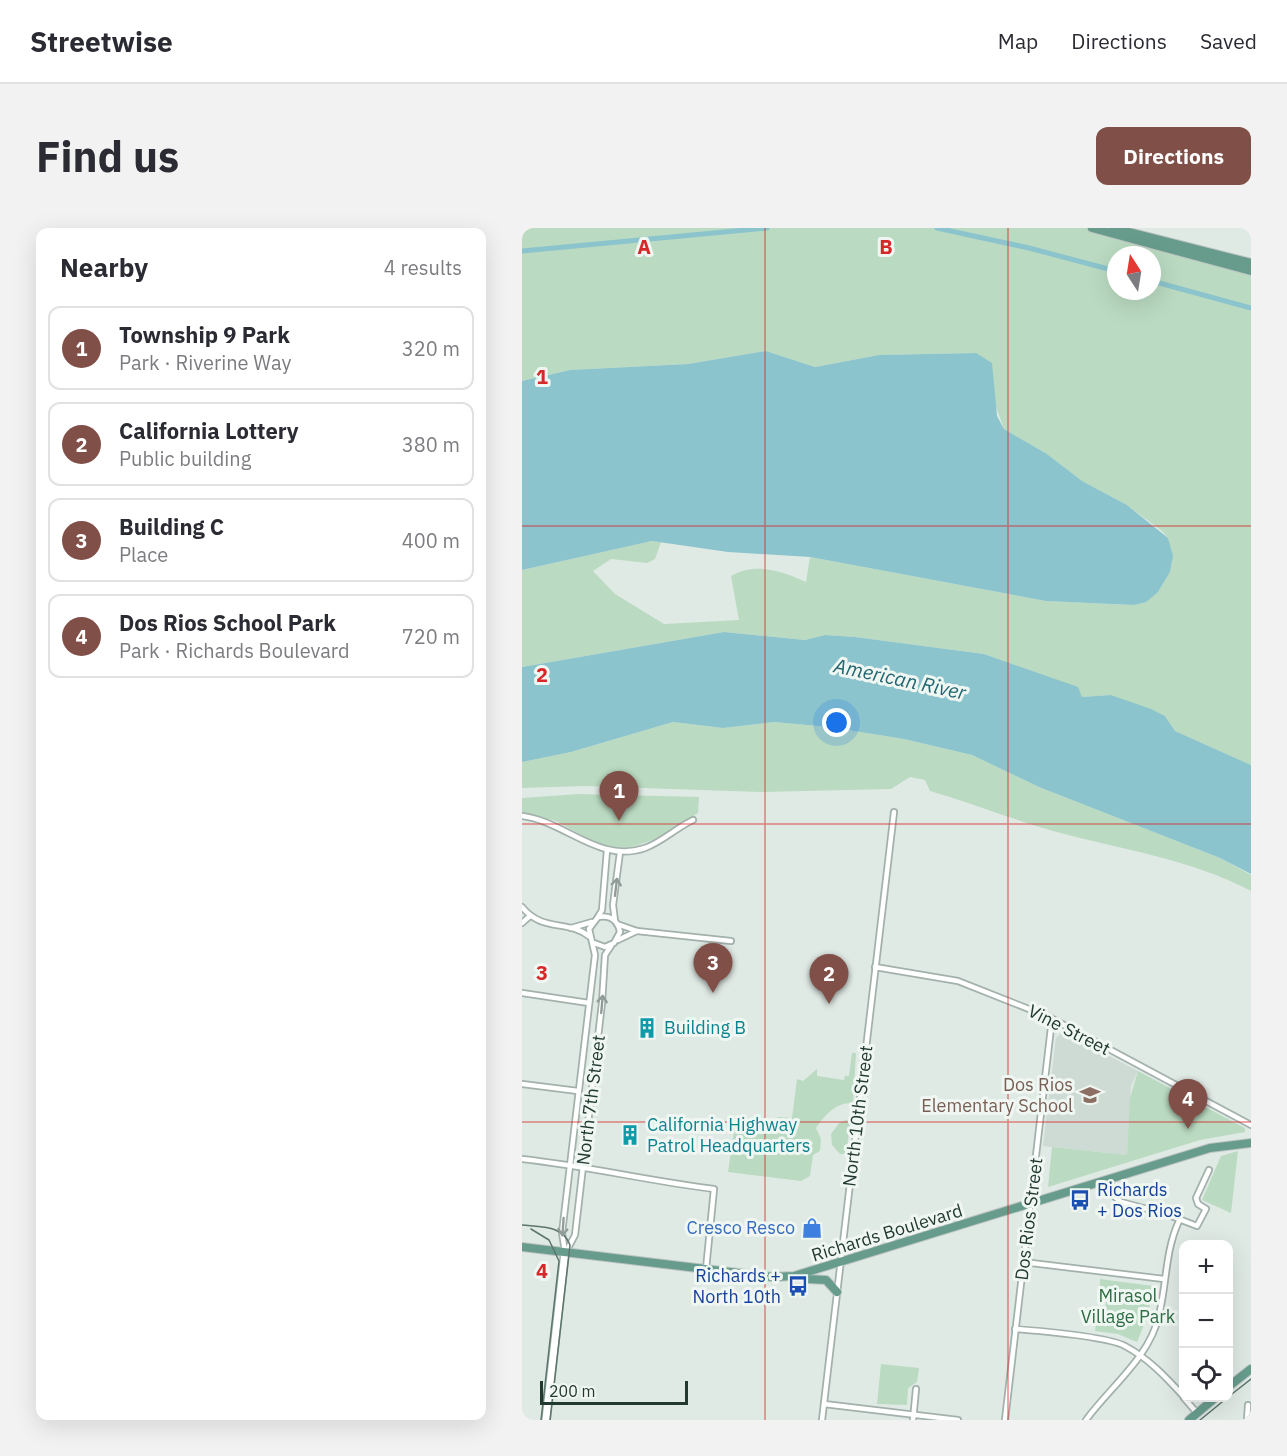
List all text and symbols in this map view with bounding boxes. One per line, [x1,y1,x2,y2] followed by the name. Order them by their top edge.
[30,23,173,60] text: Streetwise
[998,27,1038,55] text: Map
[1071,27,1167,55] text: Directions
[1200,27,1257,55] text: Saved
[1096,127,1251,185] button: Directions
[36,129,179,184] text: Find us
[637,233,651,260] text: A
[879,233,893,260] text: B
[1107,246,1161,300] north arrow
[60,250,148,284] text: Nearby
[384,254,462,281] text: 4 results
[119,320,290,349] text: Township 9 Park
[76,335,88,362] text: 1
[402,335,460,362] text: 320 m
[119,349,291,376] text: Park · Riverine Way
[536,363,548,390] text: 1
[119,416,299,445] text: California Lottery
[76,431,88,458] text: 2
[402,431,460,458] text: 380 m
[119,445,251,472] text: Public building
[119,512,224,541] text: Building C
[76,527,88,554] text: 3
[402,527,460,554] text: 400 m
[119,541,168,568] text: Place
[119,608,336,637] text: Dos Rios School Park
[76,623,88,650] text: 4
[402,623,460,650] text: 720 m
[119,637,350,664] text: Park · Richards Boulevard
[831,651,969,706] water label: American River
[536,661,548,688] text: 2
[822,708,851,737] your location
[600,772,638,821] pin: 1
[611,877,622,897] one-way arrow
[694,944,732,993] pin: 3
[810,954,848,1004] pin: 2
[536,959,548,986] text: 3
[597,994,608,1014] one-way arrow
[1024,999,1114,1060] street label: Vine Street
[635,1016,659,1040] building icon: Building B
[664,1016,746,1039] place label: Building B
[571,1033,610,1166] street label: North 7th Street
[837,1044,878,1188] street label: North 10th Street
[921,1073,1073,1117] place label: Dos Rios Elementary School
[1168,1080,1208,1129] pin: 4
[1078,1083,1102,1107] school or university icon: Dos Rios Elementary School
[647,1113,811,1157] place label: California Highway Patrol Headquarters
[618,1123,642,1147] building icon: California Highway Patrol Headquarters
[1010,1156,1047,1282] street label: Dos Rios Street
[1097,1178,1182,1222] place label: Richards + Dos Rios
[1068,1188,1092,1212] bus stop icon: Richards + Dos Rios
[809,1199,965,1266] street label: Richards Boulevard
[558,1216,569,1236] one-way arrow
[686,1216,795,1239] place label: Cresco Resco
[800,1216,824,1240] shop icon: Cresco Resco
[1179,1240,1233,1402] map controls
[1179,1240,1233,1294] button: +
[536,1257,548,1284] text: 4
[693,1264,781,1308] place label: Richards + North 10th
[786,1274,810,1298] bus stop icon: Richards + North 10th
[1081,1284,1176,1328] park label: Mirasol Village Park
[1179,1294,1233,1348] button: −
[1179,1348,1233,1402] button: locate
[540,1378,688,1406] scale bar
[549,1381,596,1401] text: 200 m

